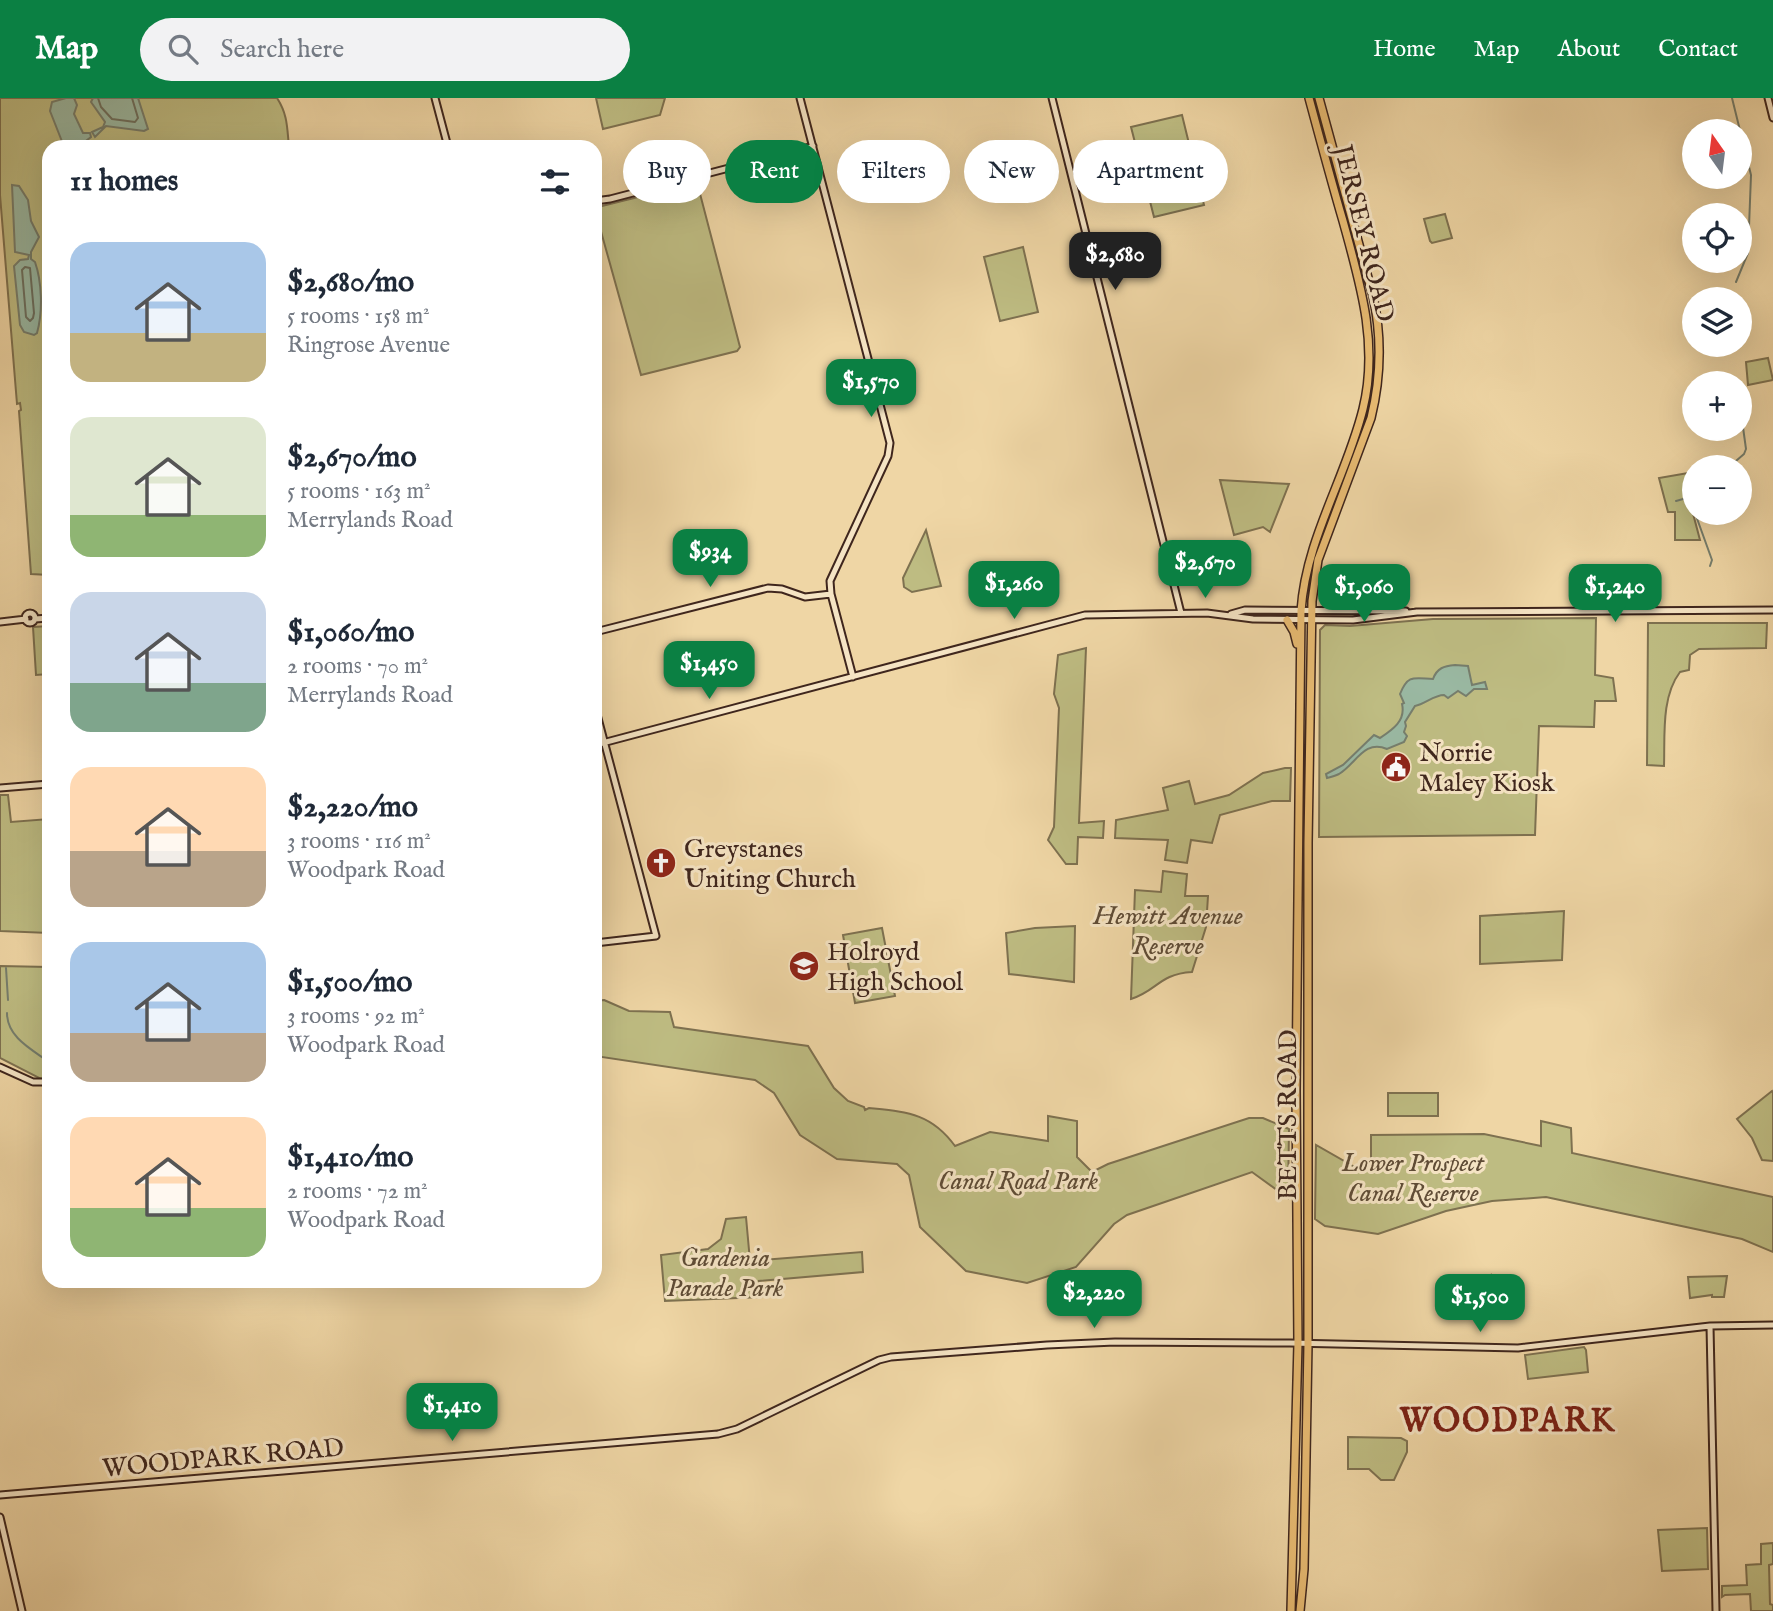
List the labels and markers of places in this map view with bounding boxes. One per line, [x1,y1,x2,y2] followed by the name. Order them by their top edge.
[1058,232,1172,292] pin: $2,680
[814,360,928,419] pin: $1,570
[669,530,751,589] pin: $934
[1148,540,1262,600] pin: $2,670
[957,561,1071,621] pin: $1,260
[1307,564,1421,624] pin: $1,060
[1558,564,1672,624] pin: $1,240
[652,642,766,701] pin: $1,450
[1419,737,1556,800] place label: Norrie Maley Kiosk
[1379,750,1413,784] public building icon: Norrie Maley Kiosk
[684,833,856,896] place label: Greystanes Uniting Church
[644,846,678,880] church icon: Greystanes Uniting Church
[827,936,964,999] place label: Holroyd High School
[787,949,821,983] school or university icon: Holroyd High School
[1037,1270,1151,1330] pin: $2,220
[1423,1274,1537,1334] pin: $1,500
[395,1384,509,1443] pin: $1,410

